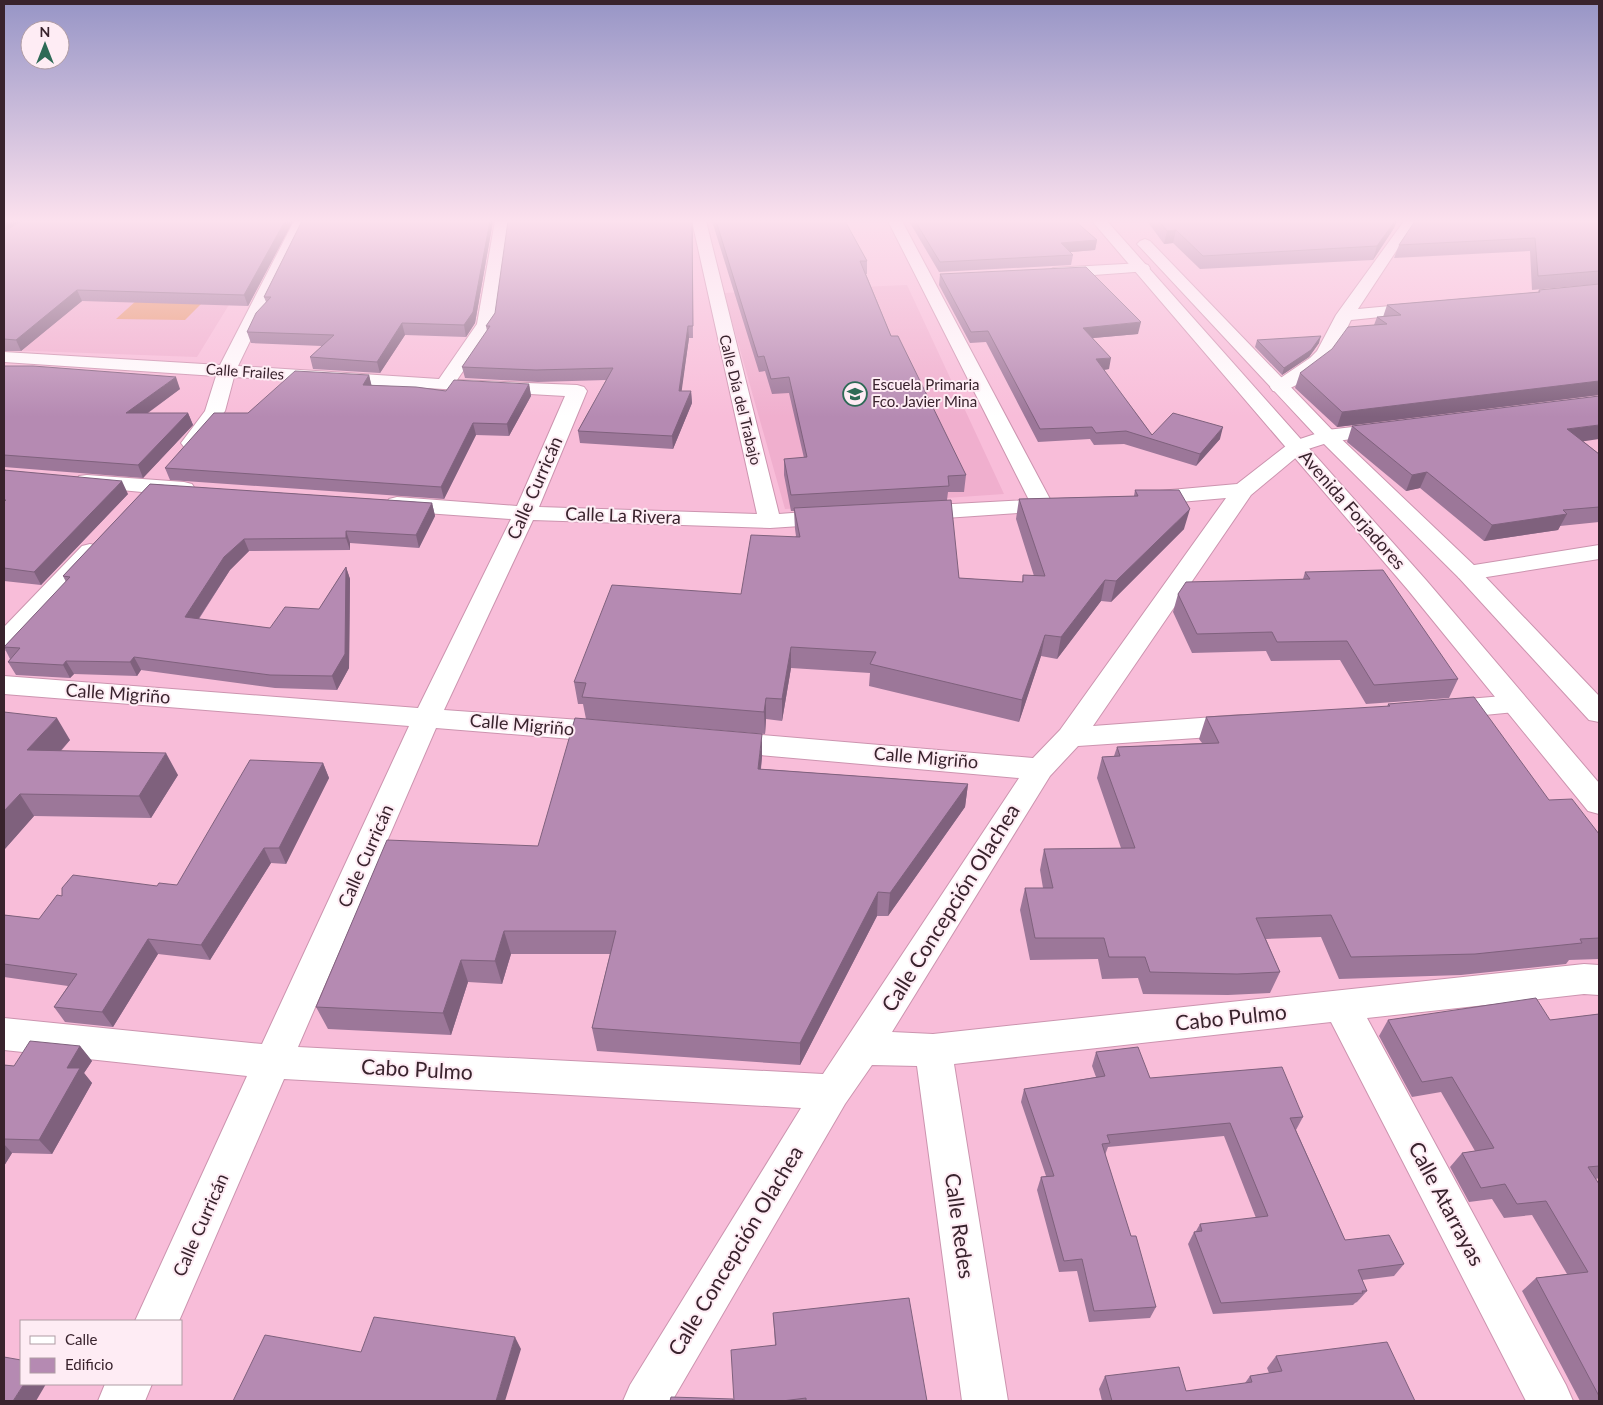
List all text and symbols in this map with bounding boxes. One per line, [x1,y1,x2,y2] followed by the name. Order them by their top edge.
[20,20,70,70] north arrow
[40,23,50,40] text: N
[716,333,766,467] street label: Calle Día del Trabajo
[205,359,285,383] street label: Calle Frailes
[872,375,980,410] place label: Escuela Primaria Fco. Javier Mina
[842,381,868,407] school or university icon: Escuela Primaria Fco. Javier Mina
[502,433,567,543] street label: Calle Curricán
[1295,445,1411,574] street label: Avenida Forjadores
[565,502,681,528] street label: Calle La Rivera
[65,678,171,708] street label: Calle Migriño
[469,708,575,740] street label: Calle Migriño
[873,741,979,773] street label: Calle Migriño
[875,799,1024,1016] street label: Calle Concepción Olachea
[333,801,398,911] street label: Calle Curricán
[1174,998,1288,1035] street label: Cabo Pulmo
[361,1053,474,1084] street label: Cabo Pulmo
[1404,1137,1491,1270] street label: Calle Atarrayas
[662,1141,807,1360] street label: Calle Concepción Olachea
[168,1170,233,1280] street label: Calle Curricán
[941,1171,980,1280] street label: Calle Redes
[20,1320,182,1385] legend
[65,1330,98,1348] text: Calle
[65,1355,113,1373] text: Edificio

